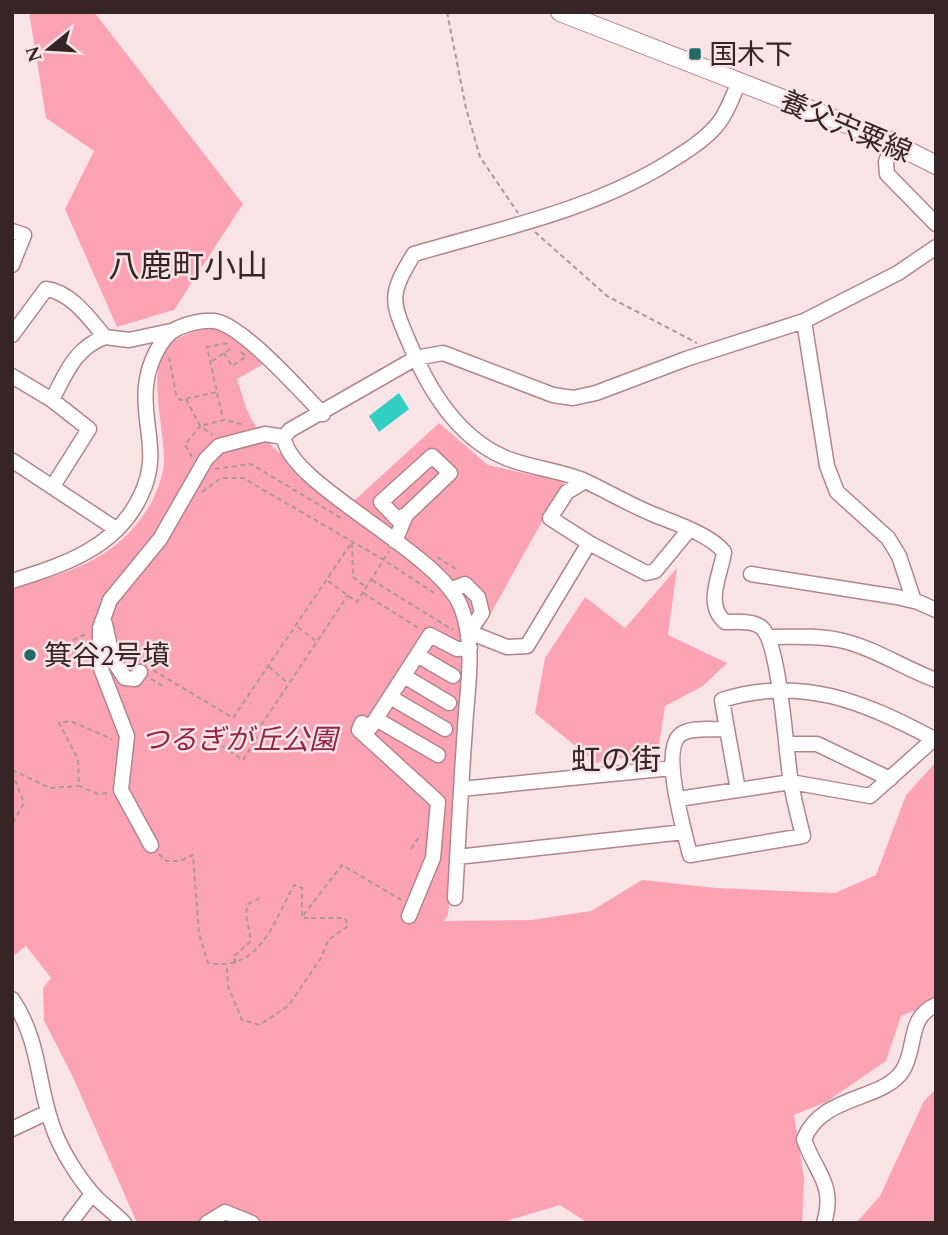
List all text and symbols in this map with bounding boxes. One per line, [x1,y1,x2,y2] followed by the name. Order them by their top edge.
[14,14,84,84] north arrow
[709,34,793,77] place label: 国木下
[18,42,50,66] text: N
[687,46,703,62] marker: 国木下
[773,80,918,175] street label: 養父宍粟線
[108,243,268,292] district label: 八鹿町小山
[44,635,170,678] place label: 箕谷2号墳
[22,647,38,663] marker: 箕谷2号墳
[141,719,341,762] park label: つるぎが丘公園
[571,738,661,784] district label: 虹の街

